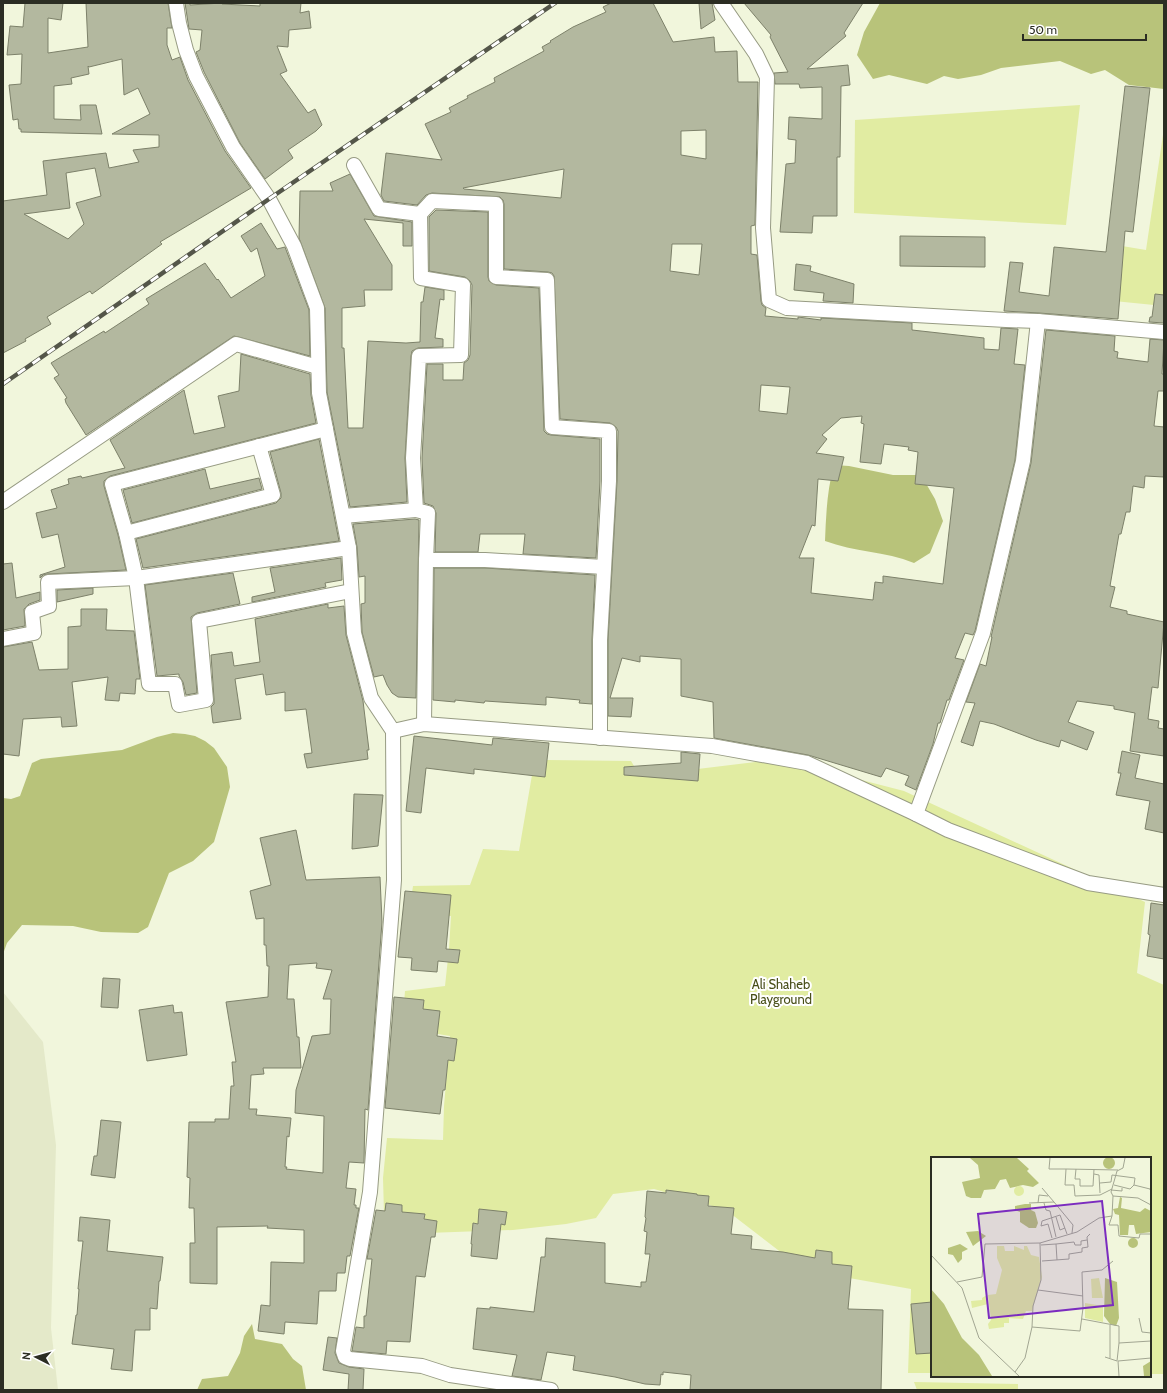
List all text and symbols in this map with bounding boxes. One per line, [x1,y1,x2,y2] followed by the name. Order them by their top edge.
[1023,16,1146,42] scale bar
[1029,22,1057,37] text: 50 m
[750,976,812,1007] park label: Ali Shaheb Playground
[931,1157,1151,1377] inset map
[16,1337,56,1377] north arrow
[19,1351,33,1361] text: N

